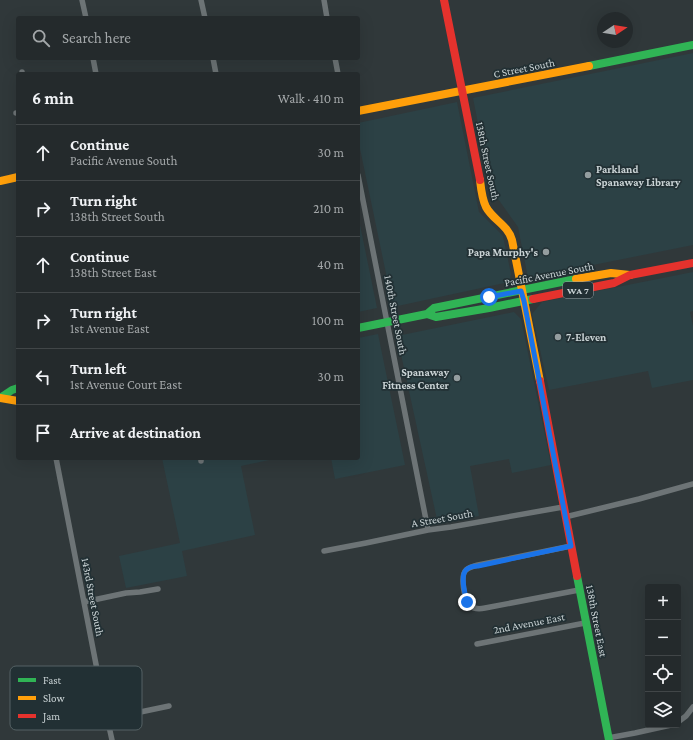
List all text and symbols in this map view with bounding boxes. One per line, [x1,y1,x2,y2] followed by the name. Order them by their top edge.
[597,12,633,48] north arrow
[16,16,360,60] search box
[30,27,52,49] icon: search
[62,30,131,46] text: Search here
[492,56,556,80] street label: C Street South
[32,89,74,108] text: 6 min
[278,91,344,106] text: Walk · 410 m
[474,121,502,202] street label: 138th Street South
[70,137,129,153] text: Continue
[32,142,54,164] icon: ahead
[318,145,344,160] text: 30 m
[70,153,177,168] text: Pacific Avenue South
[596,163,681,188] place label: Parkland Spanaway Library
[583,170,593,180] marker: Parkland Spanaway Library
[70,193,137,209] text: Turn right
[32,198,54,220] icon: right
[313,201,344,216] text: 210 m
[70,209,165,224] text: 138th Street South
[468,246,539,258] place label: Papa Murphy's
[541,247,551,257] marker: Papa Murphy's
[70,249,129,265] text: Continue
[32,254,54,276] icon: ahead
[317,257,344,272] text: 40 m
[503,259,595,289] street label: Pacific Avenue South
[70,265,157,280] text: 138th Street East
[382,274,410,356] street label: 140th Street South
[563,282,593,298] road number: WA 7
[480,288,498,306] route start
[70,305,137,321] text: Turn right
[32,310,54,332] icon: right
[312,313,344,328] text: 100 m
[70,321,149,336] text: 1st Avenue East
[566,331,607,343] place label: 7-Eleven
[553,332,563,342] marker: 7-Eleven
[70,361,126,377] text: Turn left
[32,366,54,388] icon: left
[382,366,450,391] place label: Spanaway Fitness Center
[318,369,344,384] text: 30 m
[452,373,462,383] marker: Spanaway Fitness Center
[70,377,182,392] text: 1st Avenue Court East
[32,422,54,444] icon: arrive
[70,425,201,441] text: Arrive at destination
[410,507,474,529] street label: A Street South
[80,557,107,637] street label: 143rd Street South
[584,584,610,658] street label: 138th Street East
[645,584,681,728] map controls
[645,584,681,620] button: +
[458,593,476,611] route end
[492,610,566,636] street label: 2nd Avenue East
[645,620,681,656] button: −
[645,656,681,692] button: locate
[10,666,142,730] legend
[43,674,62,686] text: Fast
[43,692,65,704] text: Slow
[645,692,681,728] button: layers
[42,710,60,723] text: Jam

